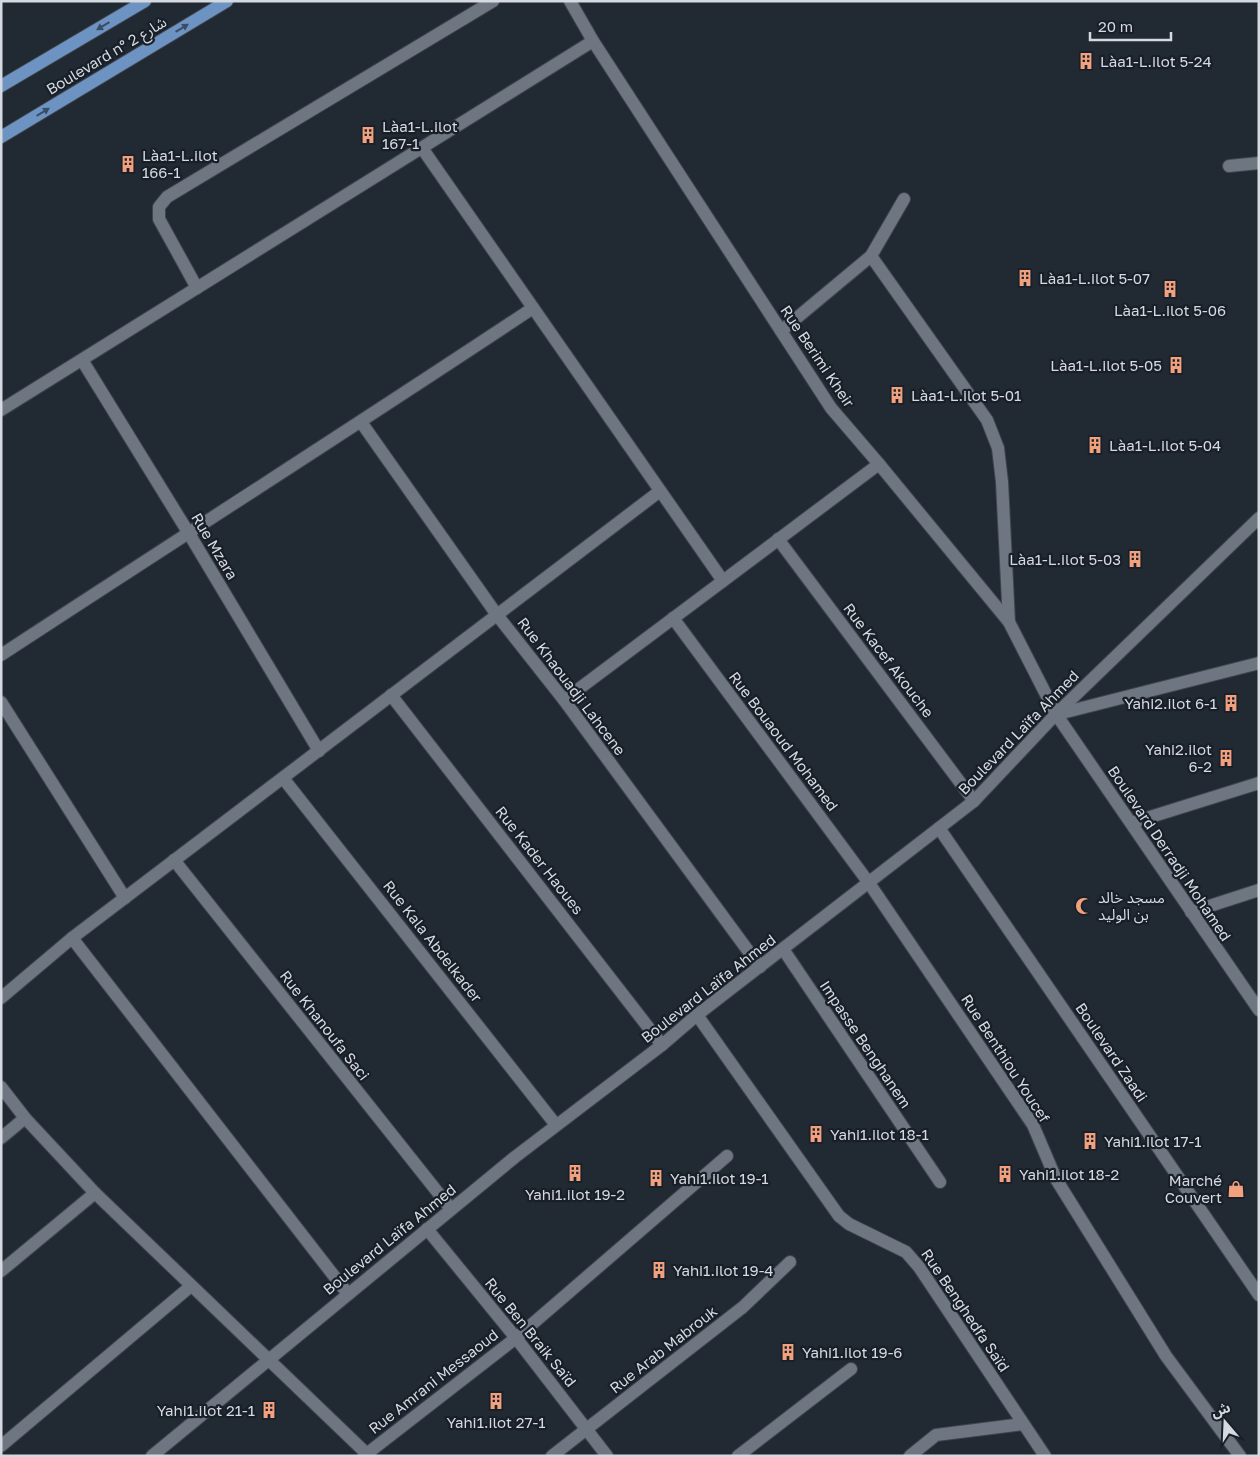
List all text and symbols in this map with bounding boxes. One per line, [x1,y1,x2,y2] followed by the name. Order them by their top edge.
[1090,10,1171,42] scale bar
[43,12,172,101] street label: Boulevard n° شارع 2
[1098,17,1133,35] text: 20 m
[96,22,109,31] one-way arrow
[176,24,189,33] one-way arrow
[1076,51,1096,71] building icon: Làa1-L.ilot 5-24
[1100,52,1212,70] place label: Làa1-L.ilot 5-24
[37,108,50,117] one-way arrow
[382,117,458,152] place label: Làa1-L.ilot 167-1
[358,125,378,145] building icon: Làa1-L.ilot 167-1
[142,146,218,181] place label: Làa1-L.ilot 166-1
[118,154,138,174] building icon: Làa1-L.ilot 166-1
[1015,268,1035,288] building icon: Làa1-L.ilot 5-07
[1039,269,1150,287] place label: Làa1-L.ilot 5-07
[1160,279,1180,299] building icon: Làa1-L.ilot 5-06
[1114,301,1226,319] place label: Làa1-L.ilot 5-06
[777,302,859,411] street label: Rue Berimi Kheir
[1166,355,1186,375] building icon: Làa1-L.ilot 5-05
[1050,356,1162,374] place label: Làa1-L.ilot 5-05
[887,385,907,405] building icon: Làa1-L.ilot 5-01
[911,386,1021,404] place label: Làa1-L.ilot 5-01
[1085,435,1105,455] building icon: Làa1-L.ilot 5-04
[1109,436,1221,454] place label: Làa1-L.ilot 5-04
[188,509,242,583] street label: Rue Mzara
[1125,549,1145,569] building icon: Làa1-L.ilot 5-03
[1009,550,1121,568] place label: Làa1-L.ilot 5-03
[840,599,938,721] street label: Rue Kacef Akouche
[514,613,630,759] street label: Rue Khaouadji Lahcene
[954,666,1082,798] street label: Boulevard Laïfa Ahmed
[726,668,842,814] street label: Rue Bouaoud Mohamed
[1221,693,1241,713] building icon: Yahi2.ilot 6-1
[1124,694,1217,712] place label: Yahi2.ilot 6-1
[1145,740,1212,775] place label: Yahi2.ilot 6-2
[1216,748,1236,768] building icon: Yahi2.ilot 6-2
[1105,762,1235,944] street label: Boulevard Derradji Mohamed
[492,802,588,918] street label: Rue Kader Haoues
[380,876,486,1006] street label: Rue Kala Abdelkader
[1098,888,1165,924] place label: مسجد خالد بن الوليد
[1074,896,1094,916] mosque icon: مسجد خالد بن الوليد
[637,930,779,1046] street label: Boulevard Laïfa Ahmed
[277,966,373,1084] street label: Rue Khanoufa Saci
[817,977,915,1111] street label: Impasse Benghanem
[958,991,1054,1126] street label: Rue Benthiou Youcef
[1072,999,1152,1105] street label: Boulevard Zaadi
[806,1124,826,1144] building icon: Yahi1.ilot 18-1
[830,1125,929,1143] place label: Yahi1.ilot 18-1
[1080,1131,1100,1151] building icon: Yahi1.ilot 17-1
[1104,1132,1202,1150] place label: Yahi1.ilot 17-1
[565,1163,585,1183] building icon: Yahi1.ilot 19-2
[995,1164,1015,1184] building icon: Yahi1.ilot 18-2
[1019,1165,1119,1183] place label: Yahi1.ilot 18-2
[646,1168,666,1188] building icon: Yahi1.ilot 19-1
[670,1169,769,1187] place label: Yahi1.ilot 19-1
[1165,1171,1222,1206] place label: Marché Couvert
[1226,1179,1246,1199] shop icon: Marché Couvert
[319,1180,459,1298] street label: Boulevard Laïfa Ahmed
[525,1185,625,1203] place label: Yahi1.ilot 19-2
[918,1245,1014,1375] street label: Rue Benghedfa Saïd
[649,1260,669,1280] building icon: Yahi1.ilot 19-4
[673,1261,774,1279] place label: Yahi1.ilot 19-4
[482,1274,580,1390] street label: Rue Ben Braik Saïd
[606,1301,721,1397] street label: Rue Arab Mabrouk
[365,1325,501,1437] street label: Rue Amrani Messaoud
[778,1342,798,1362] building icon: Yahi1.ilot 19-6
[802,1343,902,1361] place label: Yahi1.ilot 19-6
[486,1391,506,1411] building icon: Yahi1.ilot 27-1
[1200,1397,1250,1447] north arrow
[1209,1398,1232,1420] text: ش
[259,1400,279,1420] building icon: Yahi1.ilot 21-1
[157,1401,255,1419] place label: Yahi1.ilot 21-1
[447,1413,545,1431] place label: Yahi1.ilot 27-1

